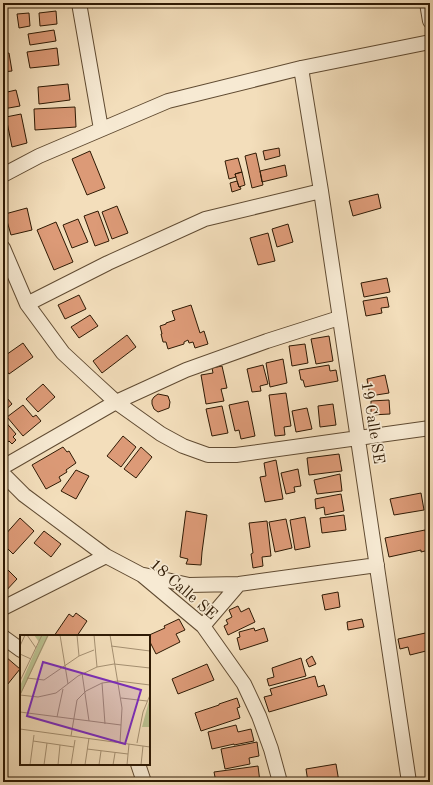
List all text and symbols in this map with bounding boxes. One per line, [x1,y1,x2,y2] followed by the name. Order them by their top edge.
[358,381,386,465] street label: 19 Calle SE
[146,557,220,623] street label: 18 Calle SE
[20,635,150,765] inset map

